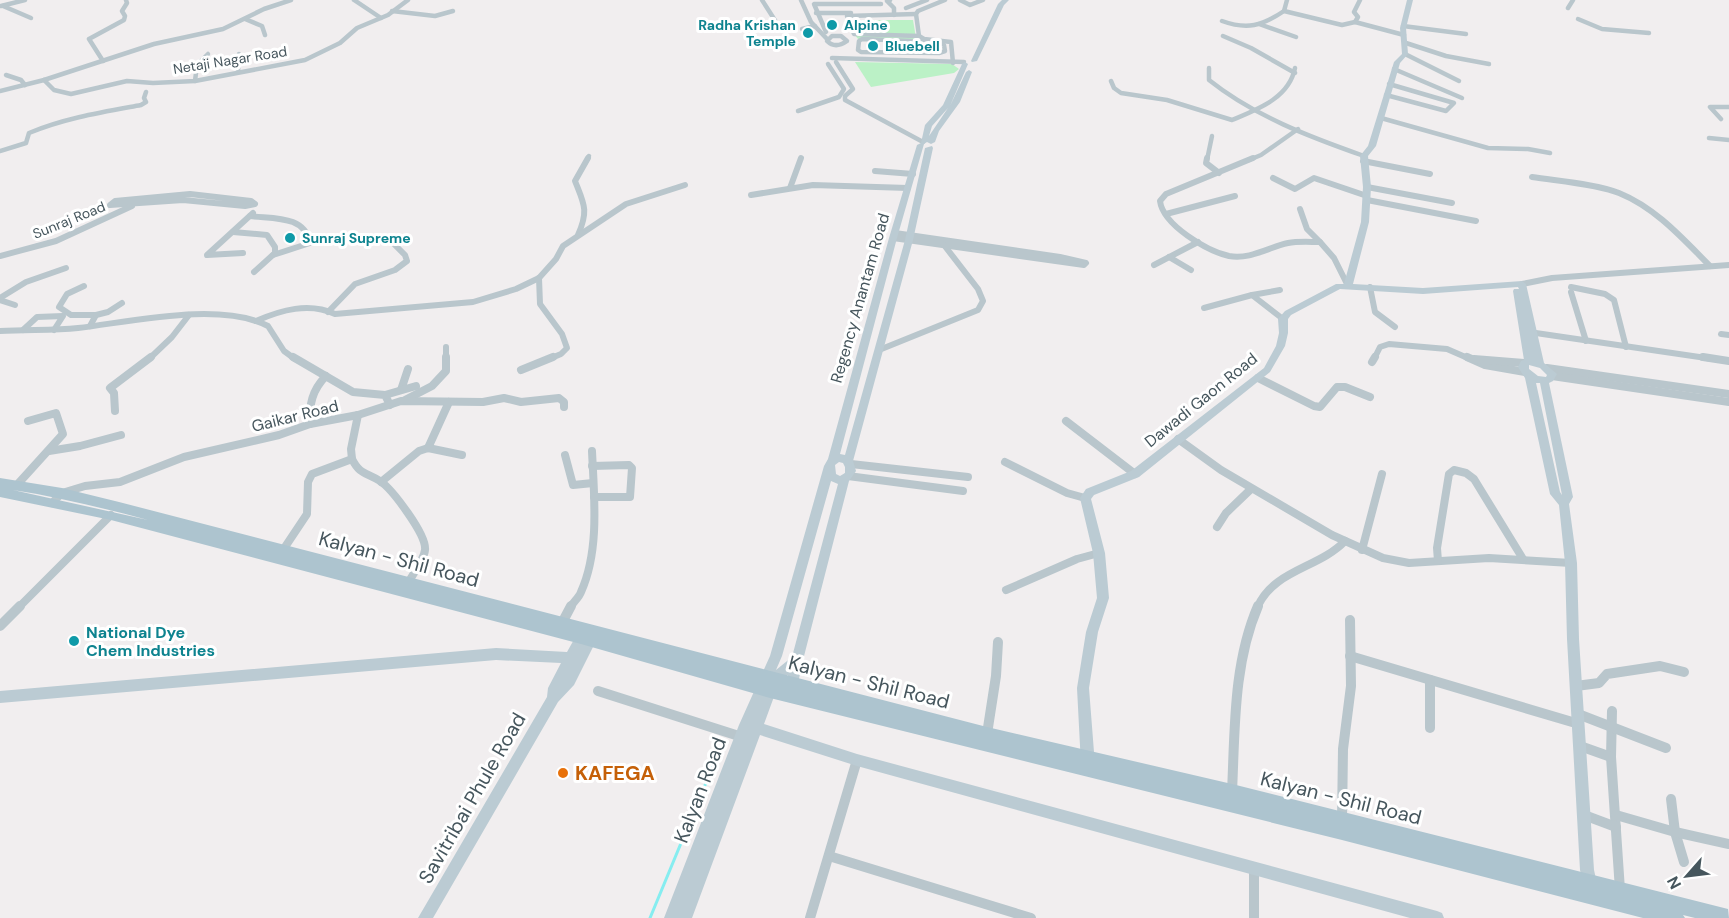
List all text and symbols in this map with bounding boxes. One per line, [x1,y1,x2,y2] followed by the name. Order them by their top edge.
[698,16,796,50] place label: Radha Krishan Temple
[844,16,888,34] place label: Alpine
[825,18,839,32] marker: Alpine
[801,26,815,40] marker: Radha Krishan Temple
[885,37,940,55] place label: Bluebell
[866,39,880,53] marker: Bluebell
[172,42,288,78] street label: Netaji Nagar Road
[30,197,108,243] street label: Sunraj Road
[826,211,894,385] street label: Regency Anantam Road
[302,229,411,247] place label: Sunraj Supreme
[283,231,297,245] marker: Sunraj Supreme
[1140,348,1262,452] street label: Dawadi Gaon Road
[249,395,341,437] street label: Gaikar Road
[316,525,482,593] street label: Kalyan - Shil Road
[86,622,215,661] place label: National Dye Chem Industries
[67,634,81,648] marker: National Dye Chem Industries
[786,649,952,715] street label: Kalyan - Shil Road
[412,708,532,888] street label: Savitribai Phule Road
[668,733,732,847] street label: Kalyan Road
[575,760,655,786] place label: KAFEGA
[1258,765,1424,831] street label: Kalyan - Shil Road
[556,766,570,780] marker: KAFEGA
[1657,846,1717,906] north arrow
[1662,873,1686,893] text: N

